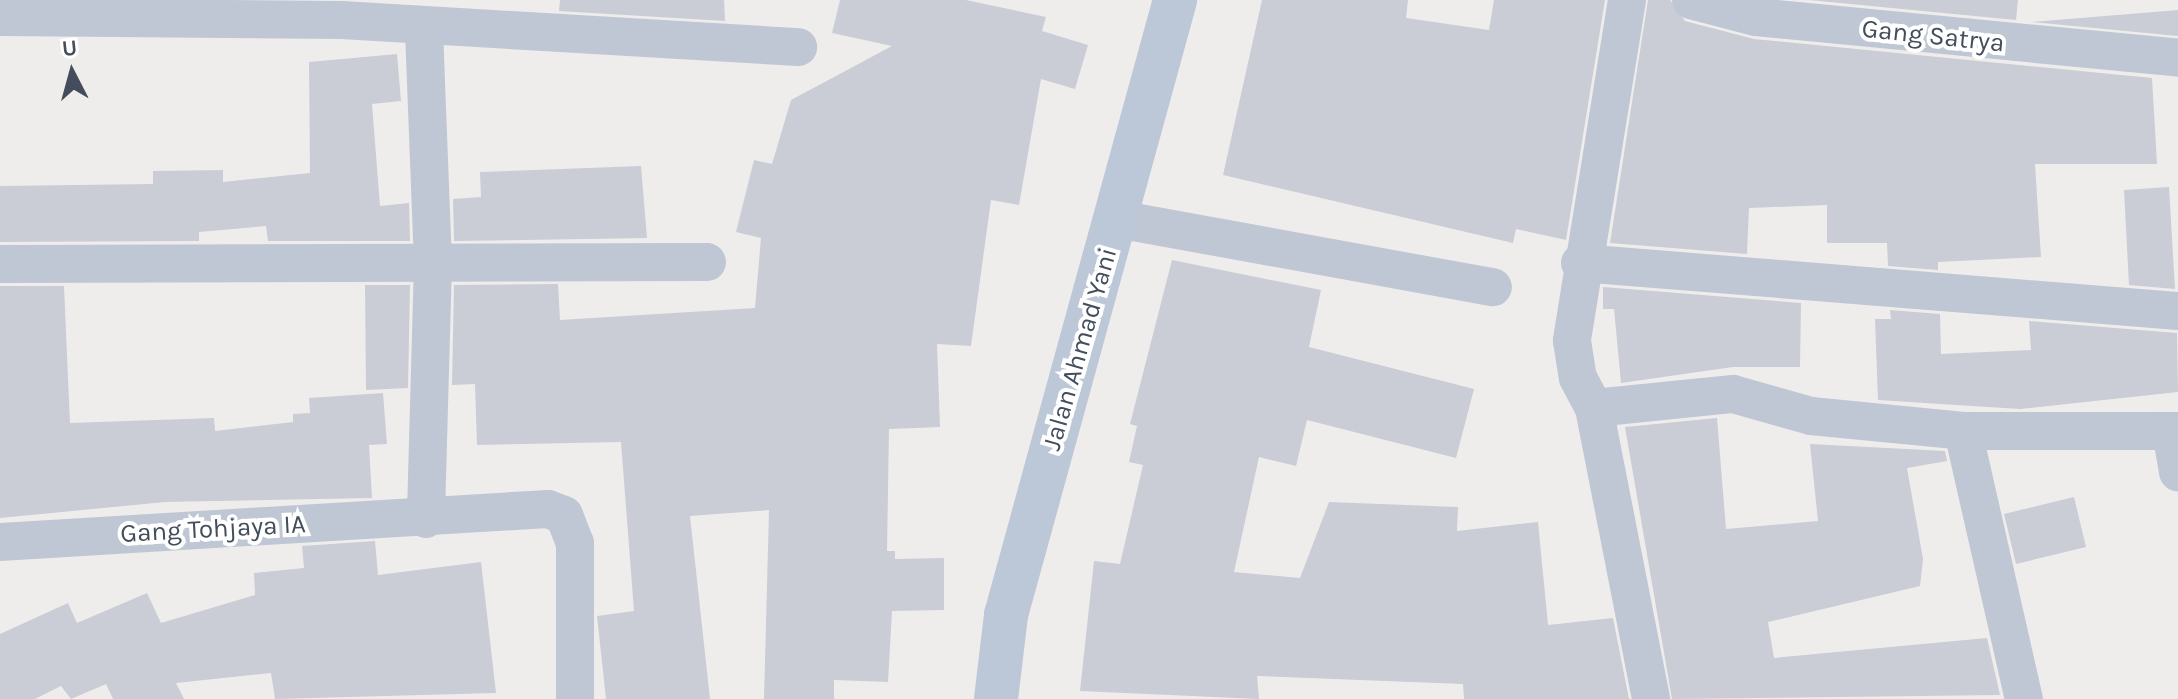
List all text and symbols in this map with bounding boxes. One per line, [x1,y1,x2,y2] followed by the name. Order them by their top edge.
[1860,13,2006,59] street label: Gang Satrya
[32,32,112,112] north arrow
[61,34,78,62] text: U
[1036,244,1124,454] street label: Jalan Ahmad Yani
[119,509,307,549] street label: Gang Tohjaya IA

